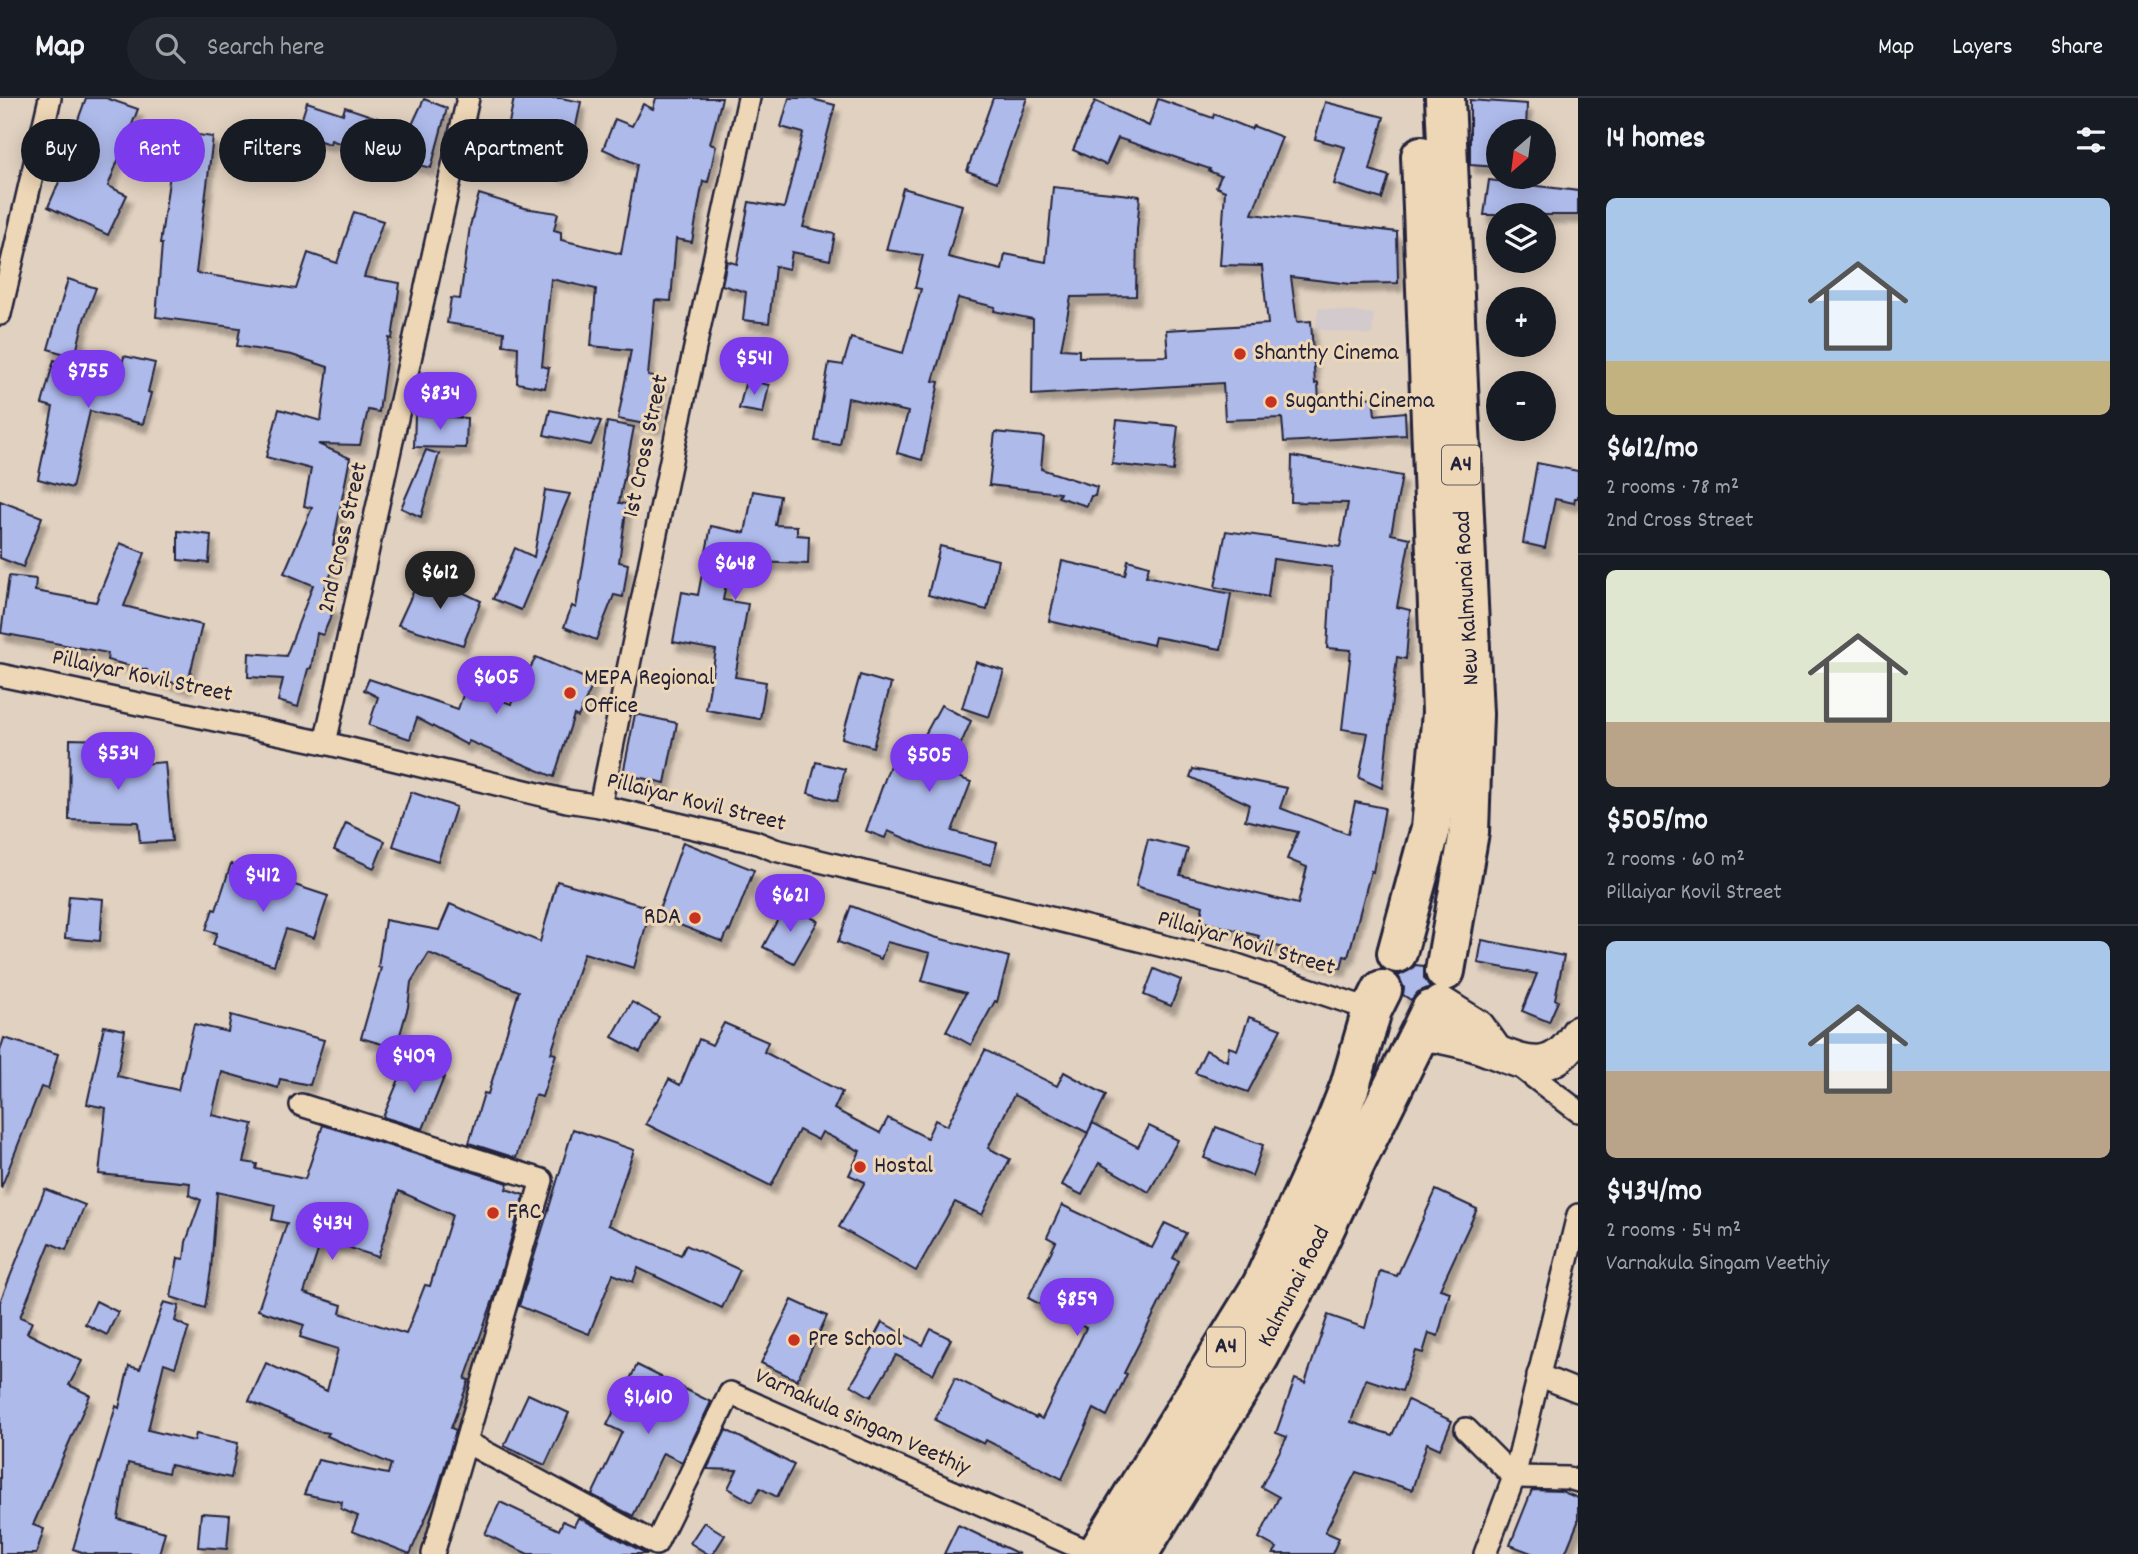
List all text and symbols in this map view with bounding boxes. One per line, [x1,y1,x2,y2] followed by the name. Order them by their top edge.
[127,17,617,80] search box
[35,25,85,72] text: Map
[151,29,189,67] icon: search
[207,30,325,67] text: Search here
[1878,31,1914,65] text: Map
[1952,31,2013,65] text: Layers
[2051,31,2103,65] text: Share
[21,119,100,182] chip: Buy
[114,119,205,182] chip: Rent
[219,119,326,182] chip: Filters
[340,119,426,182] chip: New
[440,119,588,182] chip: Apartment
[1486,119,1556,189] north arrow
[1486,119,1556,441] map controls
[1606,119,1705,162] text: 14 homes
[2072,121,2110,159] icon: filters
[1486,203,1556,273] button: layers
[1795,243,1921,369] icon: home
[1486,287,1556,357] button: +
[1254,337,1399,371] place label: Shanthy Cinema
[713,338,795,397] pin: $541
[736,343,772,376] text: $541
[1232,346,1248,362] marker: Shanthy Cinema
[47,350,129,410] pin: $755
[67,356,109,389] text: $755
[615,371,679,521] street label: 1st Cross Street
[1486,371,1556,441] button: −
[399,372,481,432] pin: $834
[420,378,460,411] text: $834
[1285,385,1435,419] place label: Suganthi Cinema
[1263,394,1279,410] marker: Suganthi Cinema
[1606,429,1698,472] text: $612/mo
[1442,446,1480,484] road number: A4
[310,459,378,617] street label: 2nd Cross Street
[1606,472,1739,505] text: 2 rooms · 78 m²
[1606,505,1753,538] text: 2nd Cross Street
[1446,510,1490,686] street label: New Kalmunai Road
[694,542,776,602] pin: $648
[714,548,756,581] text: $648
[399,552,481,611] pin: $612
[421,557,459,590] text: $612
[1795,615,1921,741] icon: home
[49,641,235,713] street label: Pillaiyar Kovil Street
[455,656,537,716] pin: $605
[473,662,519,695] text: $605
[584,662,715,724] place label: MEPA Regional Office
[562,685,578,701] marker: MEPA Regional Office
[77,732,159,792] pin: $534
[888,734,970,794] pin: $505
[97,738,139,771] text: $534
[906,740,952,773] text: $505
[603,764,789,842] street label: Pillaiyar Kovil Street
[1606,801,1708,844] text: $505/mo
[1606,844,1745,877] text: 2 rooms · 60 m²
[222,854,304,914] pin: $412
[245,860,281,893] text: $412
[749,874,831,934] pin: $621
[1606,877,1782,910] text: Pillaiyar Kovil Street
[771,880,809,913] text: $621
[644,901,681,935] place label: RDA
[1153,902,1339,986] street label: Pillaiyar Kovil Street
[687,910,703,926] marker: RDA
[1795,986,1921,1112] icon: home
[373,1035,455,1095] pin: $409
[392,1041,436,1074] text: $409
[874,1150,933,1184] place label: Hostal
[852,1159,868,1175] marker: Hostal
[1606,1172,1702,1215] text: $434/mo
[507,1196,541,1230] place label: FRC
[291,1202,373,1262] pin: $434
[485,1205,501,1221] marker: FRC
[312,1208,352,1241] text: $434
[1606,1215,1741,1248] text: 2 rooms · 54 m²
[1250,1220,1340,1354] street label: Kalmunai Road
[1606,1248,1829,1281] text: Varnakula Singam Veethiy
[1036,1278,1118,1338] pin: $859
[1056,1284,1098,1317] text: $859
[808,1323,902,1357] place label: Pre School
[1207,1328,1245,1366] road number: A4
[786,1332,802,1348] marker: Pre School
[749,1360,977,1486] street label: Varnakula Singam Veethiy
[591,1376,705,1436] pin: $1,610
[623,1382,673,1415] text: $1,610

